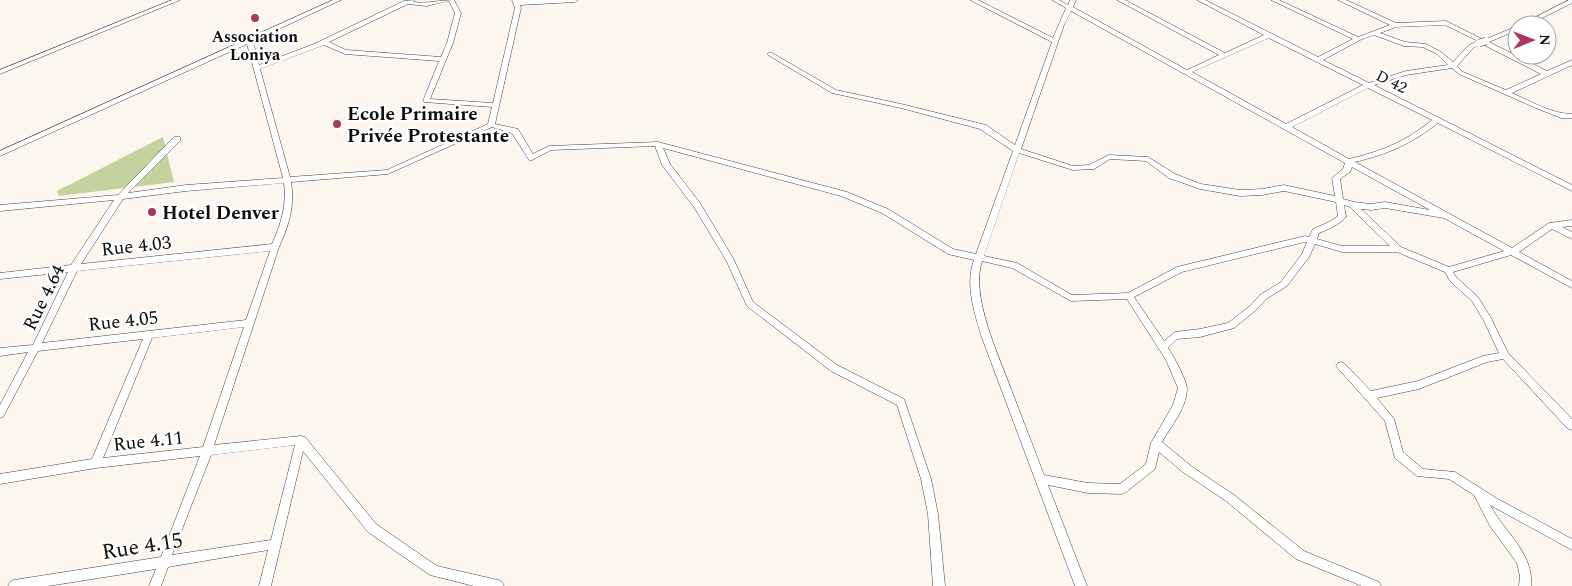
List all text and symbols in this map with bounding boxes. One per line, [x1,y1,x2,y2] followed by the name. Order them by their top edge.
[249,12,261,24] marker: Association Loniya
[1507,15,1557,65] north arrow
[212,25,298,67] place label: Association Loniya
[1534,34,1555,46] text: N
[1372,64,1411,100] street label: D 42
[347,100,509,151] place label: Ecole Primaire Privée Protestante
[331,118,343,130] marker: Ecole Primaire Privée Protestante
[162,199,280,228] place label: Hotel Denver
[146,206,158,218] marker: Hotel Denver
[100,228,173,265] street label: Rue 4.03
[16,259,73,336] street label: Rue 4.64
[87,303,160,340] street label: Rue 4.05
[112,423,185,460] street label: Rue 4.11
[99,524,185,569] street label: Rue 4.15

